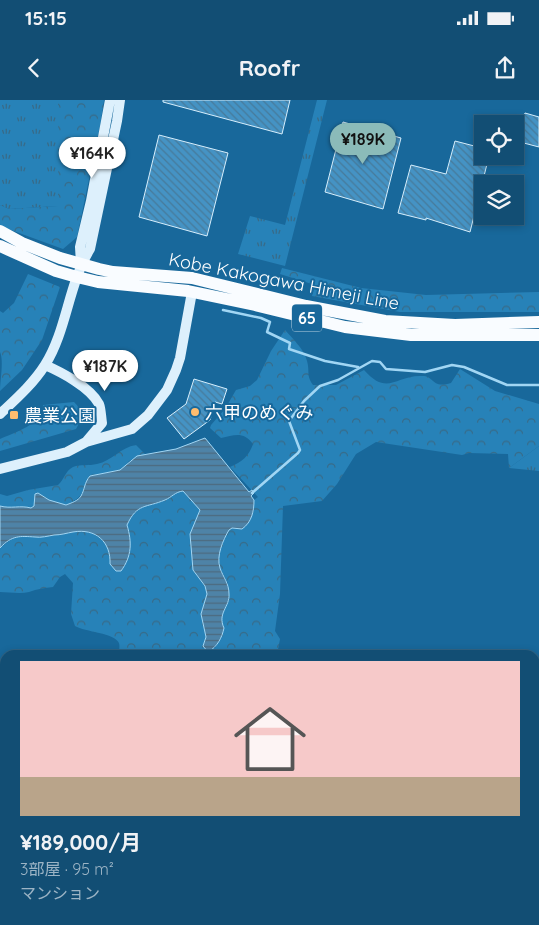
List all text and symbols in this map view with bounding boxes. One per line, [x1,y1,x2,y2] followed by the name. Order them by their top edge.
[25,6,67,30] text: 15:15
[20,54,48,82] icon: back
[239,54,300,82] text: Roofr
[491,54,519,82] icon: share
[474,115,524,225] map controls
[474,115,524,165] button: locate
[328,122,398,165] pin: ¥189K
[341,129,385,149] text: ¥189K
[57,136,127,179] pin: ¥164K
[70,143,114,163] text: ¥164K
[474,175,524,225] button: layers
[167,247,401,315] street label: Kobe Kakogawa Himeji Line
[292,304,322,332] road number: 65
[70,350,140,392] pin: ¥187K
[83,356,127,376] text: ¥187K
[205,401,314,424] place label: 六甲のめぐみ
[24,404,96,427] place label: 農業公園
[189,406,201,418] marker: 六甲のめぐみ
[8,409,20,421] marker: 農業公園
[225,694,315,784] icon: home
[20,829,141,855] text: ¥189,000/月
[20,859,114,879] text: 3部屋 · 95 m²
[20,883,100,903] text: マンション

